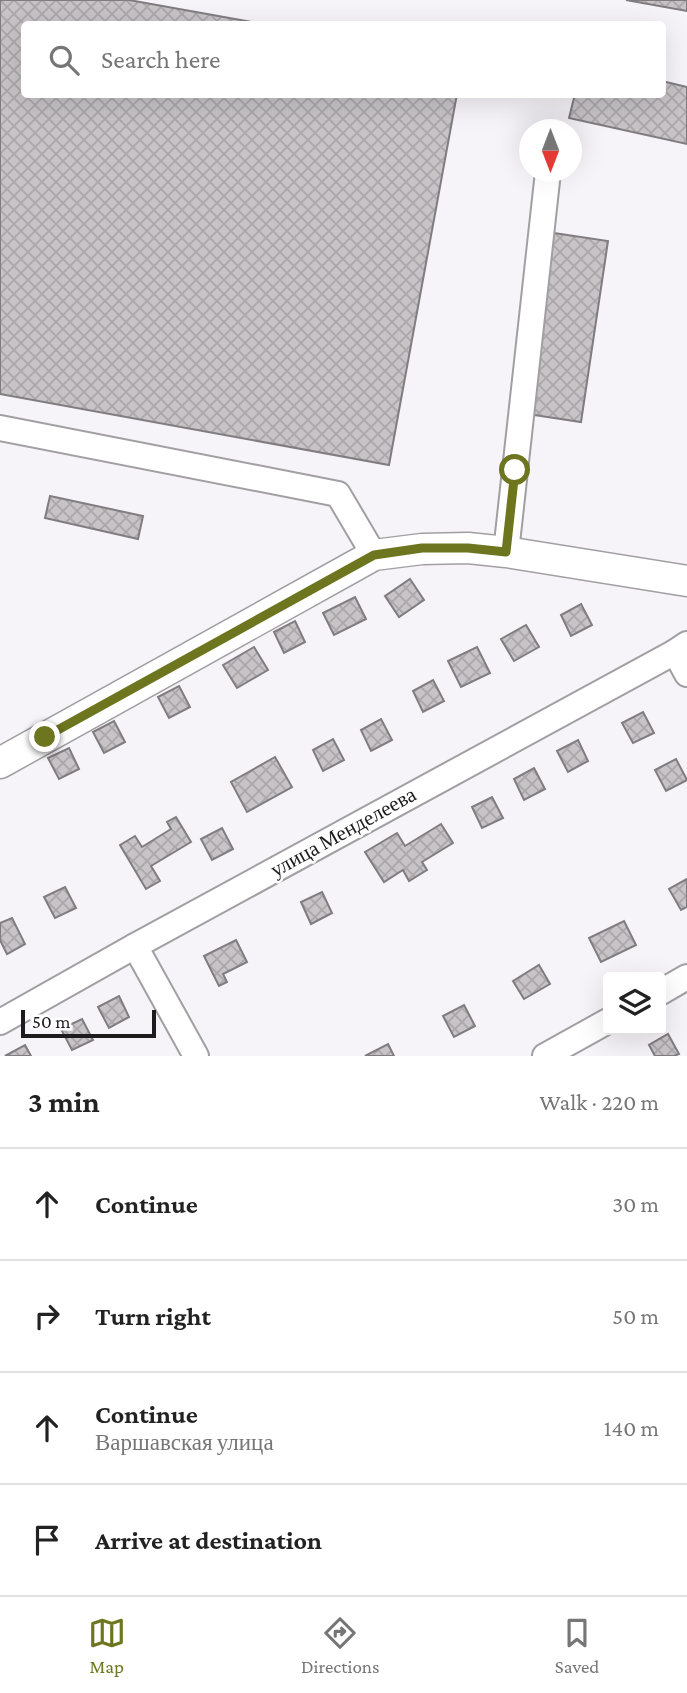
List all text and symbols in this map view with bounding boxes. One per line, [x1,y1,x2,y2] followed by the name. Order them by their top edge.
[21,21,666,98] search box
[45,41,83,79] icon: search
[101,45,220,74] text: Search here
[519,119,582,182] north arrow
[499,454,530,485] route start
[29,721,60,752] route end
[266,782,421,882] street label: улица Менделеева
[603,972,666,1035] map controls
[603,972,666,1035] button: layers
[21,1007,156,1039] scale bar
[32,1011,71,1032] text: 50 m
[28,1085,100,1118] text: 3 min
[539,1089,659,1115] text: Walk · 220 m
[28,1185,66,1223] icon: ahead
[95,1190,198,1219] text: Continue
[612,1191,659,1217] text: 30 m
[28,1297,66,1335] icon: right
[95,1302,211,1331] text: Turn right
[612,1303,659,1329] text: 50 m
[95,1400,198,1429] text: Continue
[28,1409,66,1447] icon: ahead
[604,1415,659,1441] text: 140 m
[95,1429,274,1455] text: Варшавская улица
[28,1521,66,1559] icon: arrive
[95,1526,322,1555] text: Arrive at destination
[88,1614,126,1677] tab: Map
[301,1614,380,1677] tab: Directions
[555,1614,599,1677] tab: Saved

